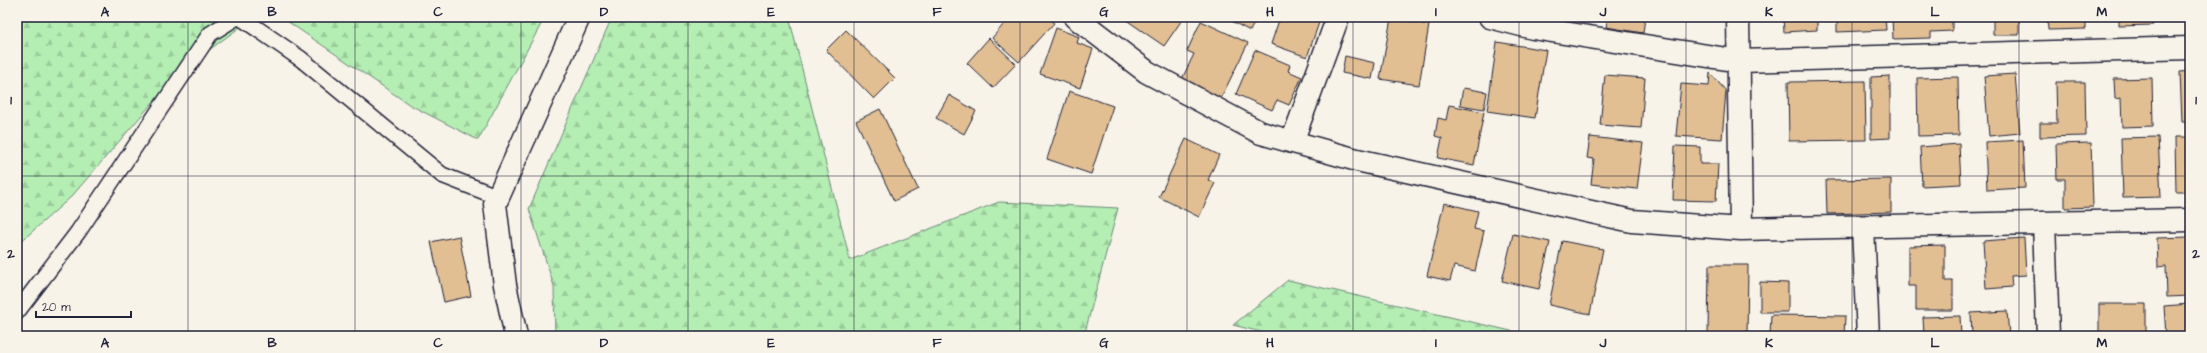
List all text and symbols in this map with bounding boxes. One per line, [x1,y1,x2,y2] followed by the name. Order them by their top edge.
[101,3,110,21] text: A
[267,3,277,21] text: B
[433,3,443,21] text: C
[600,3,609,21] text: D
[767,3,775,21] text: E
[932,3,942,21] text: F
[1099,3,1109,21] text: G
[1266,3,1274,21] text: H
[1435,3,1437,21] text: I
[1599,3,1607,21] text: J
[1765,3,1773,21] text: K
[1930,3,1940,21] text: L
[2097,3,2108,21] text: M
[10,91,12,109] text: 1
[2195,91,2197,109] text: 1
[6,245,15,263] text: 2
[2191,245,2200,263] text: 2
[36,293,131,319] scale bar
[42,299,71,316] text: 20 m
[101,334,110,352] text: A
[267,334,277,352] text: B
[433,334,443,352] text: C
[600,334,609,352] text: D
[767,334,775,352] text: E
[932,334,942,352] text: F
[1099,334,1109,352] text: G
[1266,334,1274,352] text: H
[1435,334,1437,352] text: I
[1599,334,1607,352] text: J
[1765,334,1773,352] text: K
[1930,334,1940,352] text: L
[2097,334,2108,352] text: M

